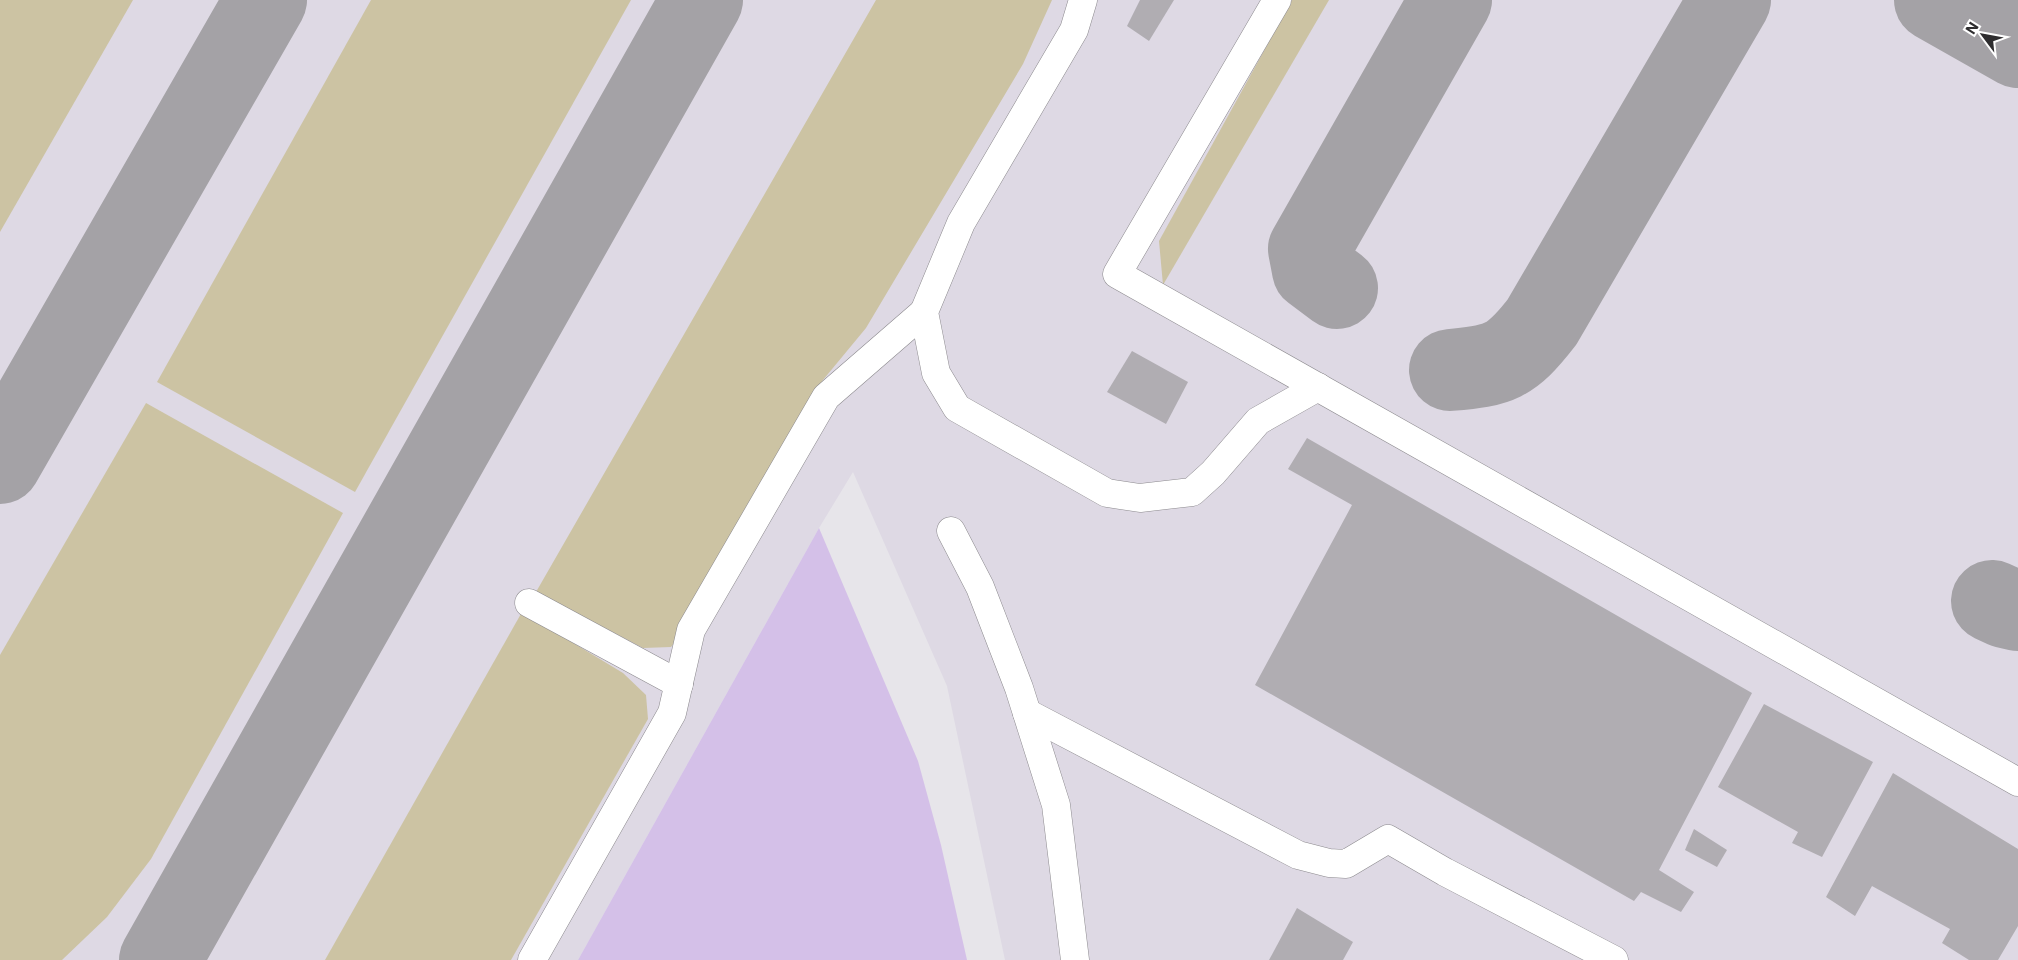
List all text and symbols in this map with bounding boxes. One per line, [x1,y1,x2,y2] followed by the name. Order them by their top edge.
[1958,10,2008,60] north arrow
[1962,19,1982,37] text: N

